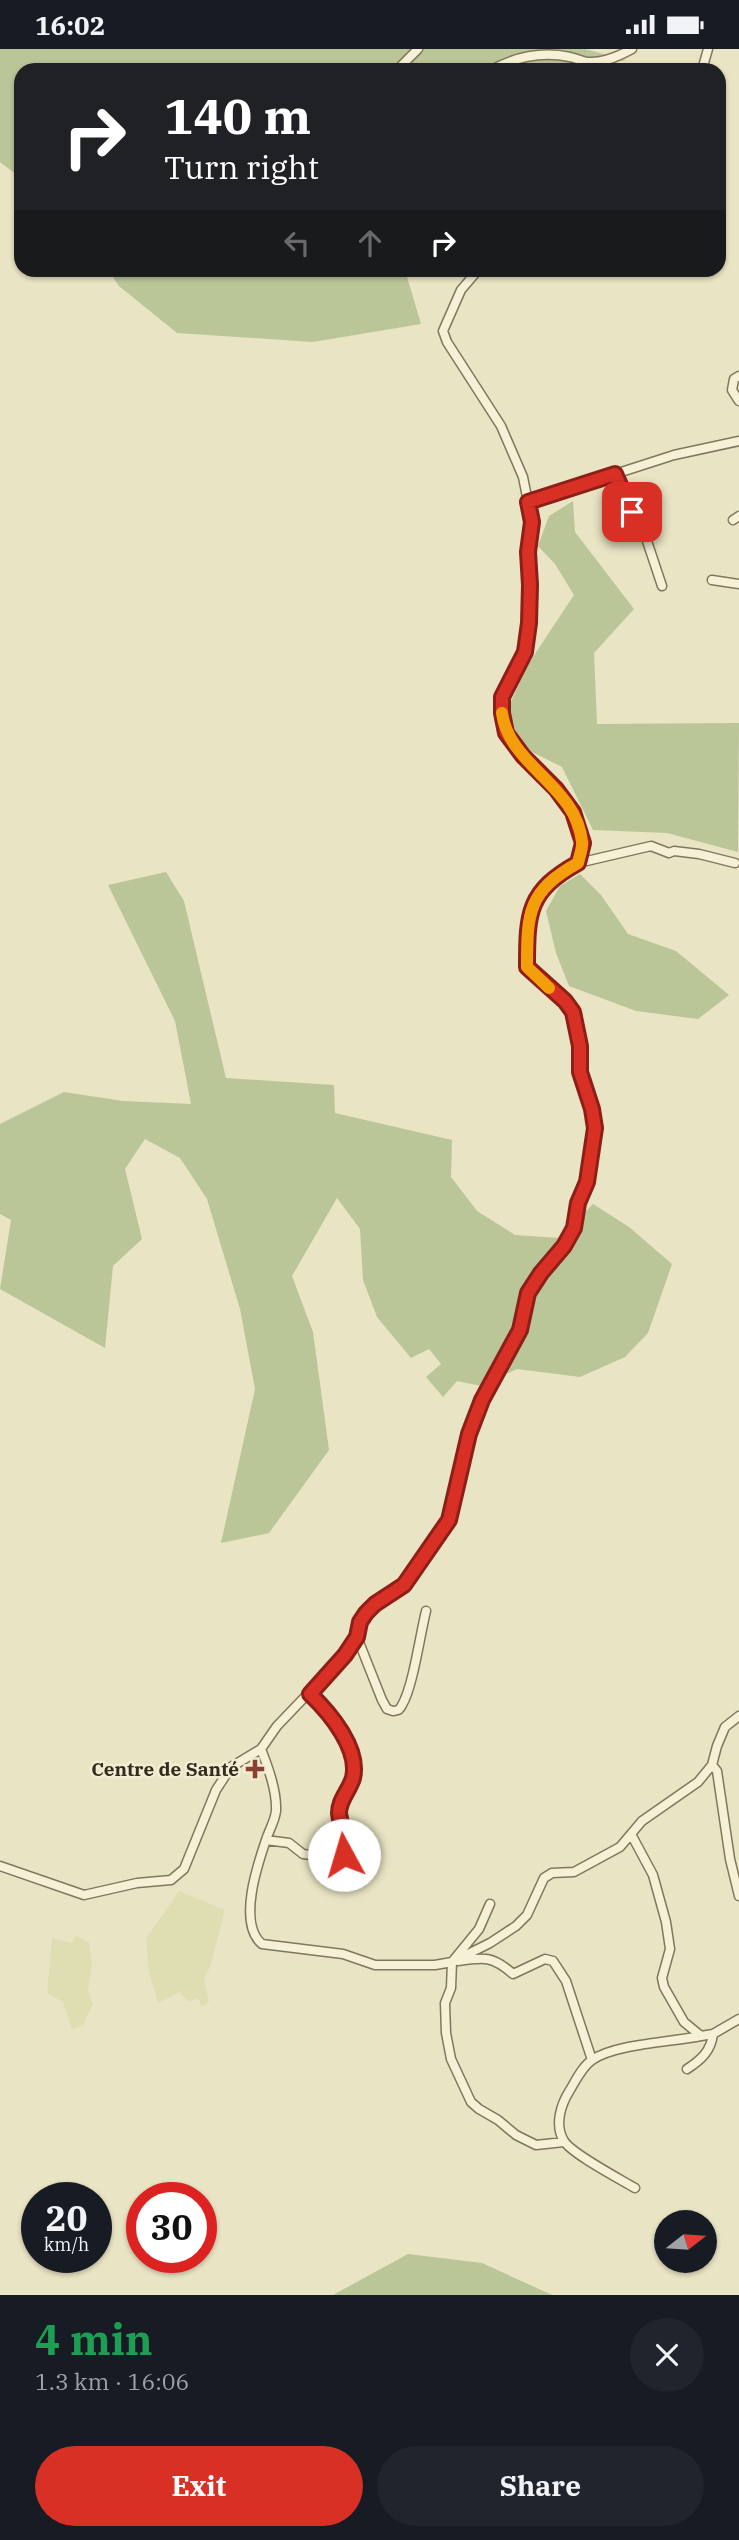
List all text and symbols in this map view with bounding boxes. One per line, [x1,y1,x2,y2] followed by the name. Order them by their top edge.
[35,8,105,42] text: 16:02
[164,84,311,147] text: 140 m
[49,91,140,182] icon: right
[164,146,319,188] text: Turn right
[278,224,316,262] icon: left
[351,224,389,262] icon: ahead
[424,224,462,262] icon: right
[602,482,662,542] pin
[613,493,651,531] icon: arrive
[91,1757,239,1781] place label: Centre de Santé
[245,1759,265,1779] marker: Centre de Santé
[307,1818,381,1892] position arrow
[126,2182,217,2273] speed limit sign: 30
[45,2195,88,2241] text: 20
[654,2210,718,2273] north arrow
[654,2210,717,2273] map controls
[44,2233,89,2256] text: km/h
[35,2312,153,2367] text: 4 min
[630,2318,704,2392] button: close
[35,2366,189,2396] text: 1.3 km · 16:06
[35,2446,363,2526] button: Exit
[377,2446,704,2526] button: Share

